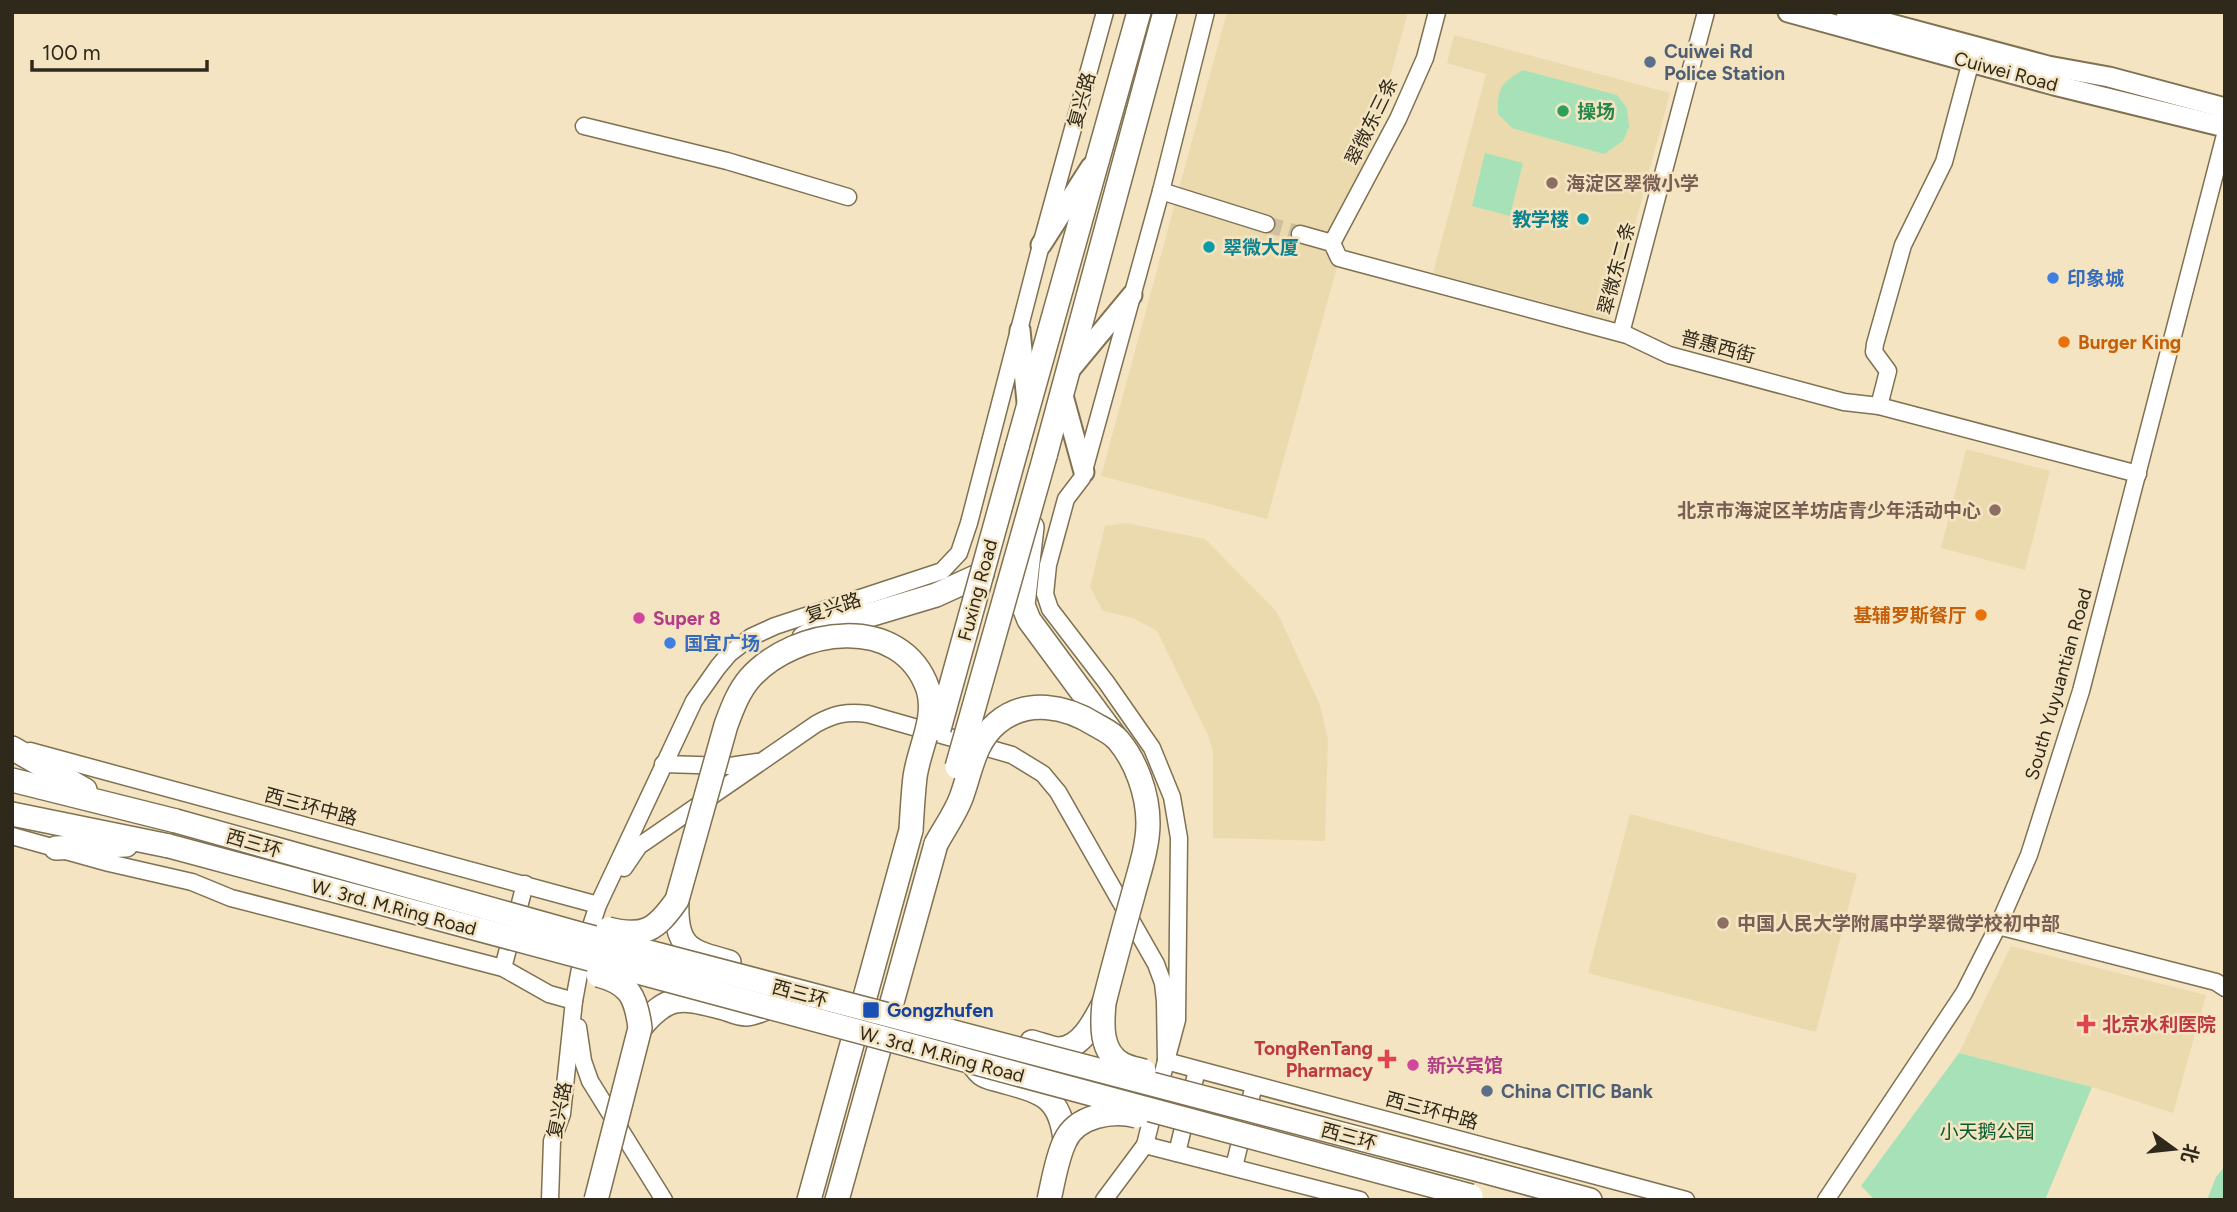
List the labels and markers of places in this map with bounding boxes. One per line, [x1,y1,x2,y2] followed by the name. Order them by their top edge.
[1664,40,1785,85] place label: Cuiwei Rd Police Station
[1642,54,1658,70] marker: Cuiwei Rd Police Station
[1577,100,1615,123] place label: 操场
[1555,103,1571,119] marker: 操场
[1566,172,1699,195] place label: 海淀区翠微小学
[1544,175,1560,191] marker: 海淀区翠微小学
[1512,208,1569,231] place label: 教学楼
[1575,211,1591,227] marker: 教学楼
[1223,236,1299,259] place label: 翠微大厦
[1201,239,1217,255] marker: 翠微大厦
[2067,267,2124,290] place label: 印象城
[2045,270,2061,286] marker: 印象城
[2078,331,2181,354] place label: Burger King
[2056,334,2072,350] marker: Burger King
[1677,499,1981,522] place label: 北京市海淀区羊坊店青少年活动中心
[1987,502,2003,518] marker: 北京市海淀区羊坊店青少年活动中心
[1853,604,1967,627] place label: 基辅罗斯餐厅
[653,607,721,630] place label: Super 8
[1973,607,1989,623] marker: 基辅罗斯餐厅
[631,610,647,626] marker: Super 8
[684,632,760,655] place label: 国宜广场
[662,635,678,651] marker: 国宜广场
[1737,912,2060,935] place label: 中国人民大学附属中学翠微学校初中部
[1715,915,1731,931] marker: 中国人民大学附属中学翠微学校初中部
[887,999,994,1022] place label: Gongzhufen
[861,1000,881,1020] marker: Gongzhufen
[2102,1013,2216,1036] place label: 北京水利医院
[2076,1014,2096,1034] marker: 北京水利医院
[1254,1037,1373,1082] place label: TongRenTang Pharmacy
[1379,1051,1395,1067] marker: TongRenTang Pharmacy
[1427,1054,1503,1077] place label: 新兴宾馆
[1405,1057,1421,1073] marker: 新兴宾馆
[1501,1080,1654,1103] place label: China CITIC Bank
[1479,1083,1495,1099] marker: China CITIC Bank

